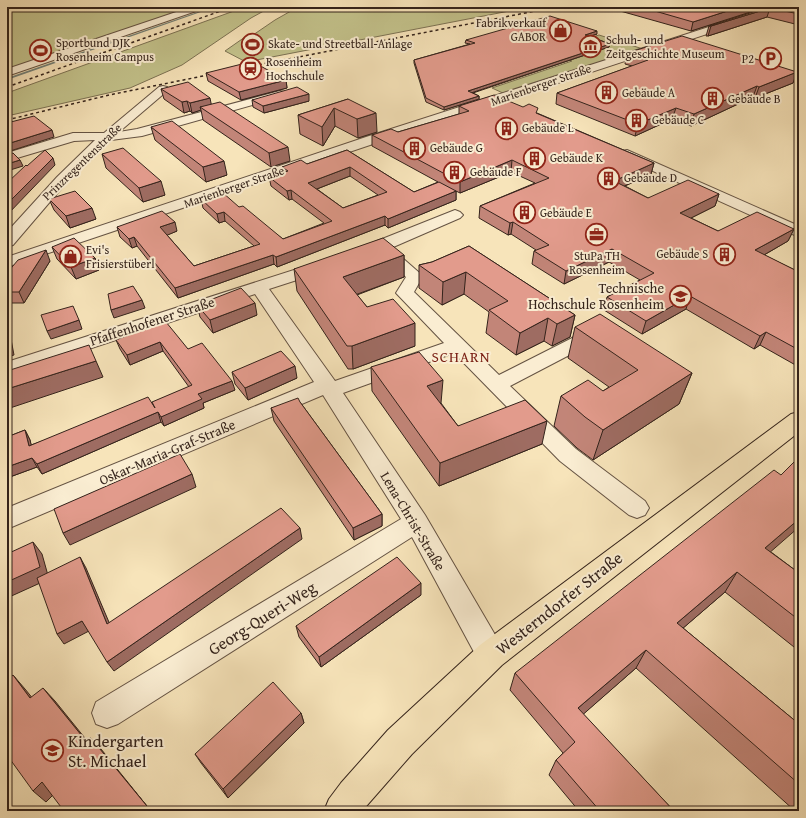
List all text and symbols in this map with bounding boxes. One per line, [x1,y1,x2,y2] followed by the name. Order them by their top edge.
[476,14,547,45] place label: Fabrikverkauf GABOR
[548,17,574,43] shop icon: Fabrikverkauf GABOR
[240,31,266,57] sports icon: Skate- und Streetball-Anlage
[606,31,725,62] place label: Schuh- und Zeitgeschichte Museum
[56,34,154,65] place label: Sportbund DJK Rosenheim Campus
[578,34,604,60] museum icon: Schuh- und Zeitgeschichte Museum
[268,35,413,52] place label: Skate- und Streetball-Anlage
[27,37,53,63] sports icon: Sportbund DJK Rosenheim Campus
[757,46,783,72] parking icon: P2
[742,50,754,67] place label: P2
[266,53,324,84] place label: Rosenheim Hochschule
[237,56,263,82] station icon: Rosenheim Hochschule
[488,59,594,110] street label: Marienberger Straße
[593,80,619,106] building icon: Gebäude A
[622,84,676,101] place label: Gebäude A
[699,86,725,112] building icon: Gebäude B
[728,90,781,107] place label: Gebäude B
[624,107,650,133] building icon: Gebäude C
[652,111,705,128] place label: Gebäude C
[494,115,520,141] building icon: Gebäude L
[38,119,125,204] street label: Prinzregentenstraße
[522,119,574,136] place label: Gebäude L
[401,135,427,161] building icon: Gebäude G
[430,139,483,156] place label: Gebäude G
[522,145,548,171] building icon: Gebäude K
[550,149,604,166] place label: Gebäude K
[442,159,468,185] building icon: Gebäude F
[181,161,287,212] street label: Marienberger Straße
[470,163,522,180] place label: Gebäude F
[596,165,622,191] building icon: Gebäude D
[624,169,677,186] place label: Gebäude D
[512,200,538,226] building icon: Gebäude E
[540,204,592,221] place label: Gebäude E
[584,222,610,248] office icon: StuPa TH Rosenheim
[86,241,155,272] place label: Evi's Frisierstüberl
[711,241,737,267] building icon: Gebäude S
[58,244,84,270] shop icon: Evi's Frisierstüberl
[656,245,708,262] place label: Gebäude S
[569,247,625,278] place label: StuPa TH Rosenheim
[528,278,665,314] place label: Technische Hochschule Rosenheim
[667,283,693,309] school or university icon: Technische Hochschule Rosenheim
[87,291,217,351] street label: Pfaffenhofener Straße
[432,346,490,367] district label: SCHARN
[96,414,239,490] street label: Oskar-Maria-Graf-Straße
[376,468,451,574] street label: Lena-Christ-Straße
[490,545,628,660] street label: Westerndorfer Straße
[203,574,321,661] street label: Georg-Queri-Weg
[68,728,164,773] place label: Kindergarten St. Michael
[40,738,66,764] school or university icon: Kindergarten St. Michael

